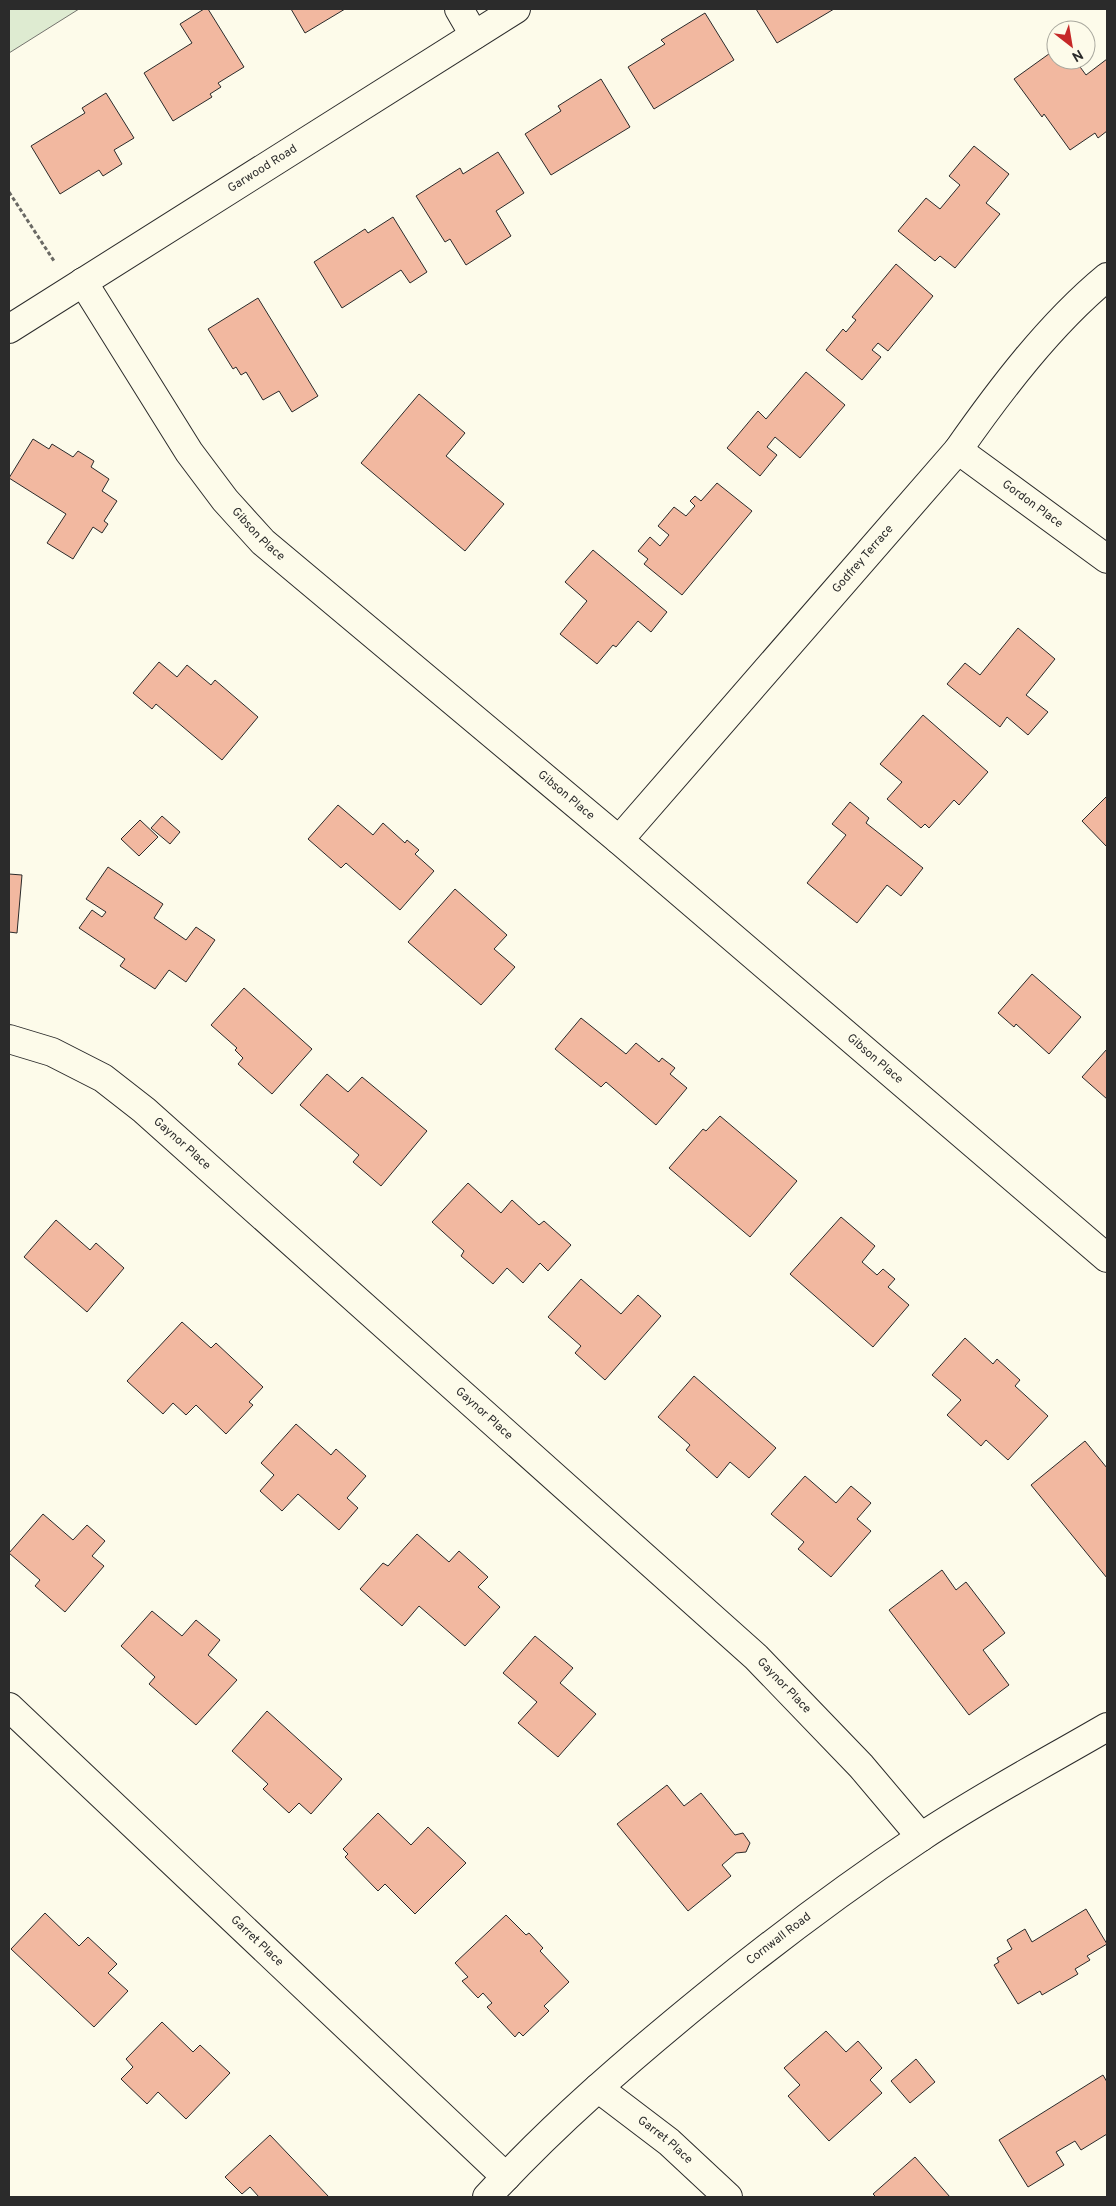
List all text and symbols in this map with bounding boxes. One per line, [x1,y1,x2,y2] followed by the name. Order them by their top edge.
[1046,20,1096,70] north arrow
[1068,45,1086,65] text: N
[225,141,300,197] street label: Garwood Road
[998,477,1066,532] street label: Gordon Place
[228,504,288,565] street label: Gibson Place
[829,522,897,597] street label: Godfrey Terrace
[534,767,598,824] street label: Gibson Place
[843,1030,906,1088] street label: Gibson Place
[150,1114,214,1174] street label: Gaynor Place
[452,1384,516,1444] street label: Gaynor Place
[753,1654,814,1717] street label: Gaynor Place
[743,1909,814,1969] street label: Cornwall Road
[227,1912,287,1970] street label: Garret Place
[634,2113,696,2168] street label: Garret Place

